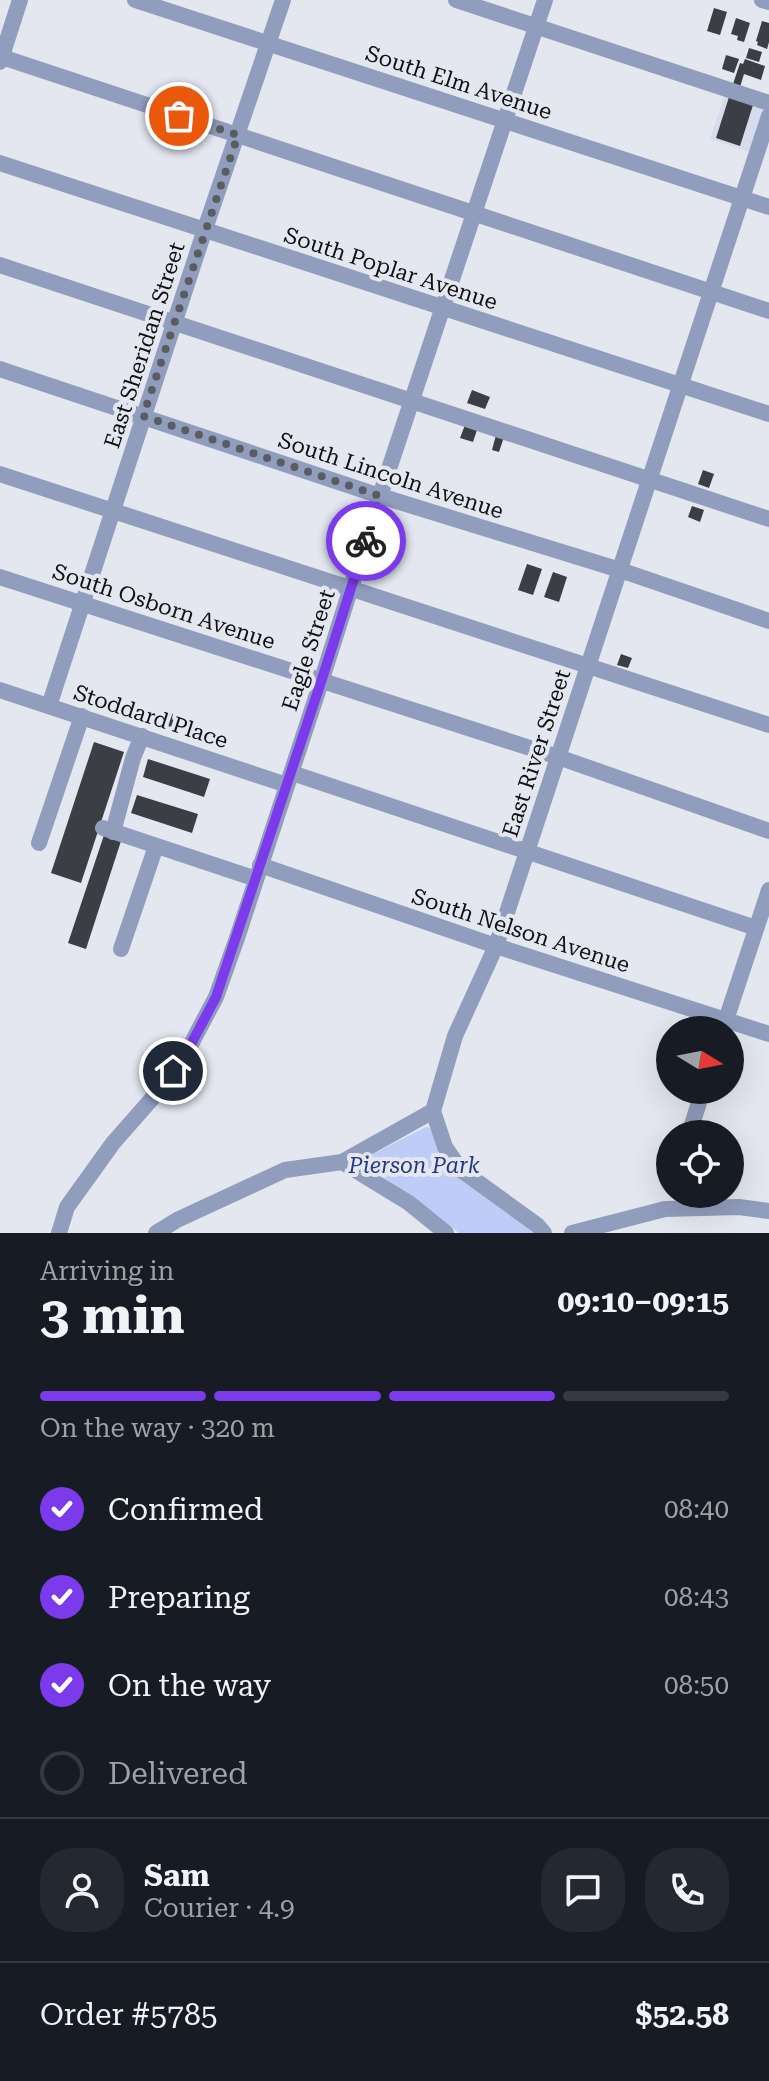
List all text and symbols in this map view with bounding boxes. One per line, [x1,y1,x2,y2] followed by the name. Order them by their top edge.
[362,41,555,124] street label: South Elm Avenue
[145,82,213,150] pin
[157,94,201,138] icon: bag
[281,222,501,315] street label: South Poplar Avenue
[99,239,190,451] street label: East Sheridan Street
[275,427,507,524] street label: South Lincoln Avenue
[326,501,406,581] courier
[344,519,388,563] icon: bike
[49,559,278,654] street label: South Osborn Avenue
[277,586,340,714] street label: Eagle Street
[498,666,575,840] street label: East River Street
[71,680,231,753] street label: Stoddard Place
[409,883,633,978] street label: South Nelson Avenue
[656,1016,744,1104] north arrow
[656,1016,744,1208] map controls
[139,1037,207,1105] pin
[151,1049,195,1093] icon: home
[656,1120,744,1208] button: locate
[347,1153,480,1178] park label: Pierson Park
[40,1256,174,1286] text: Arriving in
[557,1284,729,1319] text: 09:10–09:15
[40,1285,185,1346] text: 3 min
[40,1413,275,1443] text: On the way · 320 m
[40,1487,84,1531] icon: check
[108,1492,263,1527] text: Confirmed
[664,1494,729,1524] text: 08:40
[40,1575,84,1619] icon: check
[108,1580,250,1615] text: Preparing
[664,1582,729,1612] text: 08:43
[40,1663,84,1707] icon: check
[108,1668,271,1703] text: On the way
[664,1670,729,1700] text: 08:50
[108,1756,247,1791] text: Delivered
[40,1848,124,1932] button: person
[541,1848,625,1932] button: chat
[645,1848,729,1932] button: phone
[144,1858,210,1893] text: Sam
[144,1893,294,1923] text: Courier · 4.9
[40,1997,218,2032] text: Order #5785
[636,1997,729,2032] text: $52.58

